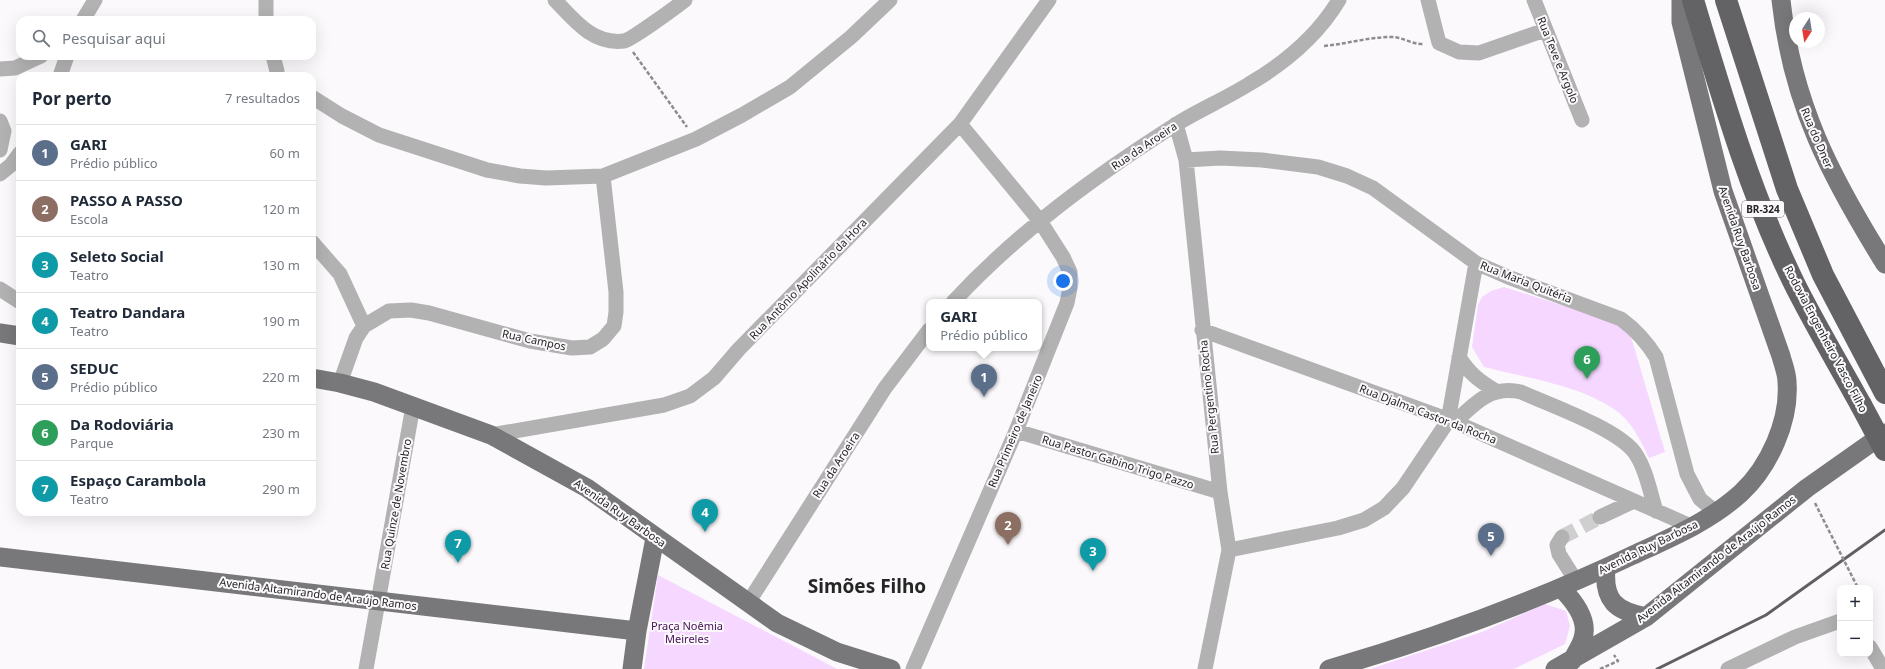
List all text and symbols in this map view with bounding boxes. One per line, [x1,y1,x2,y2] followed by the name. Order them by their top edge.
[1789,12,1825,48] north arrow
[1534,14,1583,106] street label: Rua Teve e Argolo
[16,16,316,60] search box
[30,27,52,49] icon: search
[62,28,166,48] text: Pesquisar aqui
[32,87,112,110] text: Por perto
[225,89,300,107] text: 7 resultados
[1798,105,1837,171] street label: Rua do Dner
[1108,118,1179,173] street label: Rua da Aroeira
[70,134,107,154] text: GARI
[41,144,49,162] text: 1
[270,144,300,162] text: 60 m
[70,154,158,172] text: Prédio público
[1716,184,1765,292] street label: Avenida Ruy Barbosa
[70,190,183,210] text: PASSO A PASSO
[41,200,49,218] text: 2
[262,200,300,218] text: 120 m
[1742,201,1784,217] road number: BR-324
[70,210,108,228] text: Escola
[746,215,870,343] street label: Rua Antônio Apolinário da Hora
[70,246,164,266] text: Seleto Social
[41,256,49,274] text: 3
[262,256,300,274] text: 130 m
[1478,257,1574,306] street label: Rua Maria Quitéria
[1781,263,1872,415] street label: Rodovia Engenheiro Vasco Filho
[70,266,109,284] text: Teatro
[1053,271,1073,291] your location
[926,299,1042,351] popup
[70,302,185,322] text: Teatro Dandara
[940,306,977,326] text: GARI
[41,312,49,330] text: 4
[262,312,300,330] text: 190 m
[70,322,109,340] text: Teatro
[501,325,567,354] street label: Rua Campos
[940,326,1028,344] text: Prédio público
[1195,339,1222,455] street label: Rua Pergentino Rocha
[1574,346,1600,379] pin: 6
[70,358,119,378] text: SEDUC
[971,364,997,397] pin: 1
[41,368,49,386] text: 5
[262,368,300,386] text: 220 m
[984,372,1045,490] street label: Rua Primeiro de Janeiro
[70,378,158,396] text: Prédio público
[1357,380,1499,447] street label: Rua Djalma Castor da Rocha
[70,414,174,434] text: Da Rodoviária
[41,424,49,442] text: 6
[262,424,300,442] text: 230 m
[809,429,863,501] street label: Rua da Aroeira
[1040,431,1196,492] street label: Rua Pastor Gabino Trigo Pazzo
[70,434,114,452] text: Parque
[377,437,414,570] street label: Rua Quinze de Novembro
[70,470,206,490] text: Espaço Carambola
[571,475,669,550] street label: Avenida Ruy Barbosa
[41,480,49,498] text: 7
[262,480,300,498] text: 290 m
[70,490,109,508] text: Teatro
[1633,492,1799,626] street label: Avenida Altamirando de Araújo Ramos
[692,499,718,532] pin: 4
[995,512,1021,545] pin: 2
[1595,516,1700,577] street label: Avenida Ruy Barbosa
[1478,523,1504,556] pin: 5
[445,530,471,563] pin: 7
[1080,538,1106,571] pin: 3
[808,573,926,599] district label: Simões Filho
[219,574,418,613] street label: Avenida Altamirando de Araújo Ramos
[1837,585,1873,657] map controls
[1837,585,1873,621] button: +
[651,618,723,646] park label: Praça Noêmia Meireles
[1837,621,1873,657] button: −

